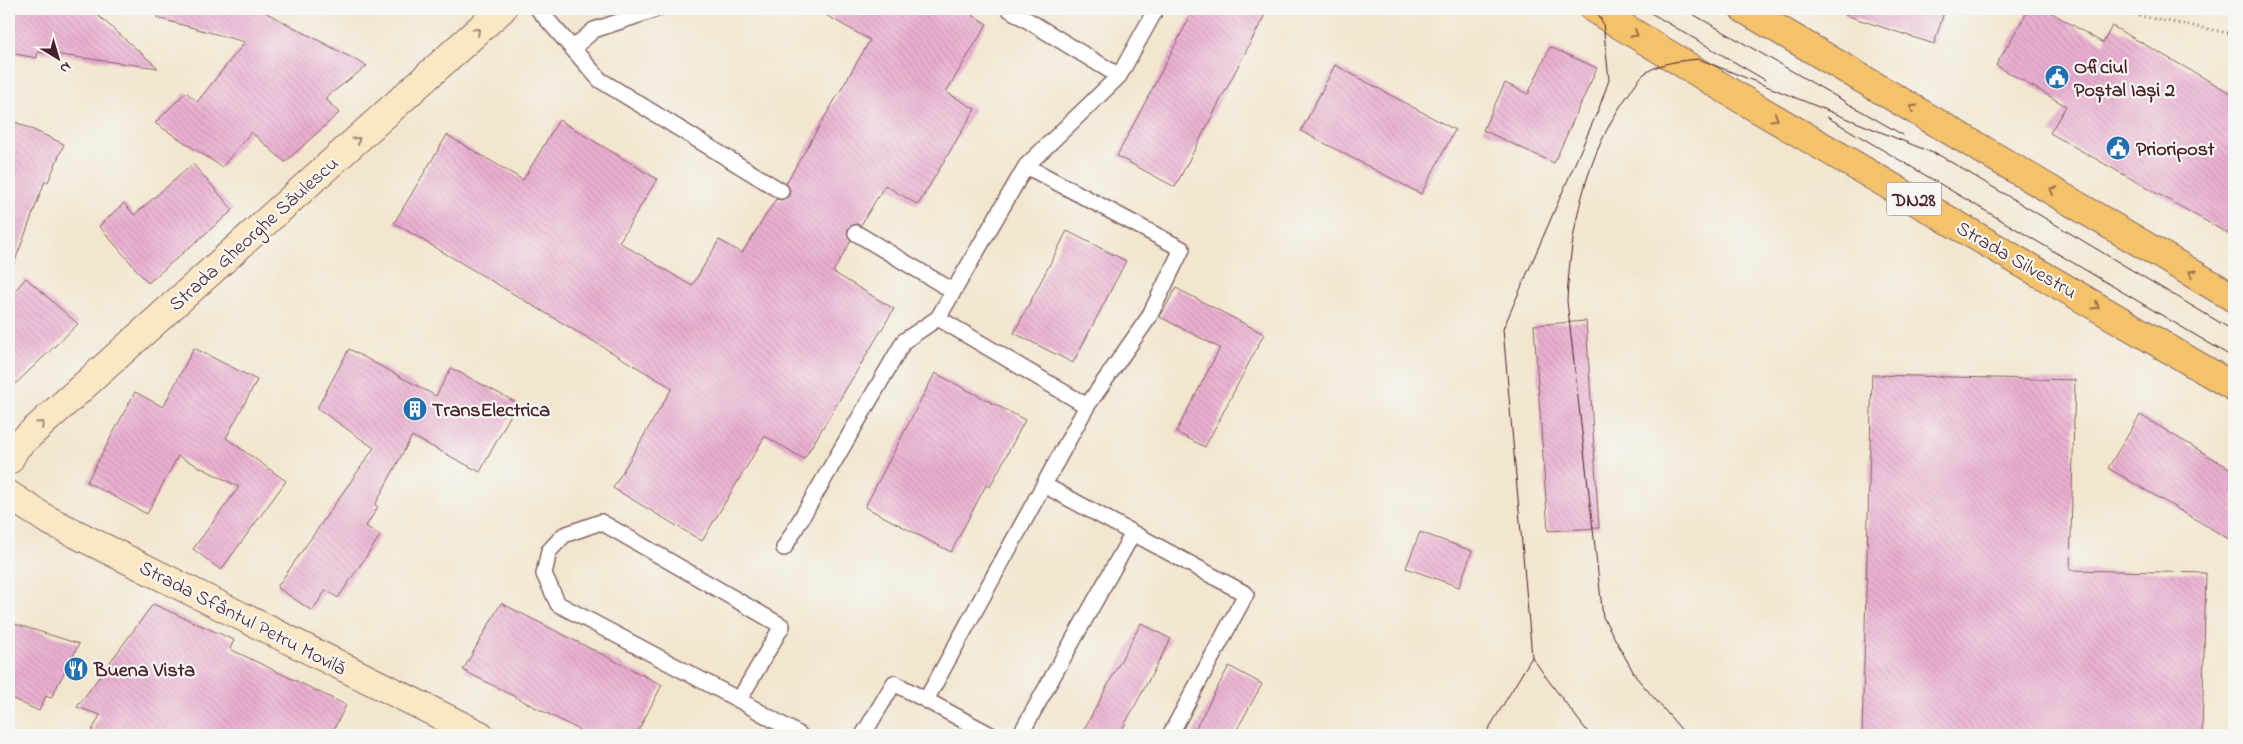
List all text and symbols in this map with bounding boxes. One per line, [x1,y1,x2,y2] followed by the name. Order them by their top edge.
[472,28,481,37] one-way arrow
[1630,28,1639,37] one-way arrow
[32,32,82,82] north arrow
[2074,54,2175,106] place label: Oficiul Poștal Iași 2
[55,56,75,78] text: N
[2044,64,2070,90] public building icon: Oficiul Poștal Iași 2
[1909,104,1918,114] one-way arrow
[1769,112,1778,122] one-way arrow
[2105,135,2131,161] public building icon: Prioripost
[2136,136,2215,165] place label: Prioripost
[351,137,360,146] one-way arrow
[163,150,347,320] street label: Strada Gheorghe Săulescu
[1886,182,1942,215] road number: DN28
[2049,187,2058,197] one-way arrow
[1950,215,2082,308] street label: Strada Silvestru
[2189,270,2198,280] one-way arrow
[2091,300,2100,310] one-way arrow
[402,396,428,422] building icon: TransElectrica
[432,397,550,426] place label: TransElectrica
[35,421,44,430] one-way arrow
[133,554,350,684] street label: Strada Sfântul Petru Movilă
[63,656,89,682] restaurant icon: Buena Vista
[93,657,195,686] place label: Buena Vista

